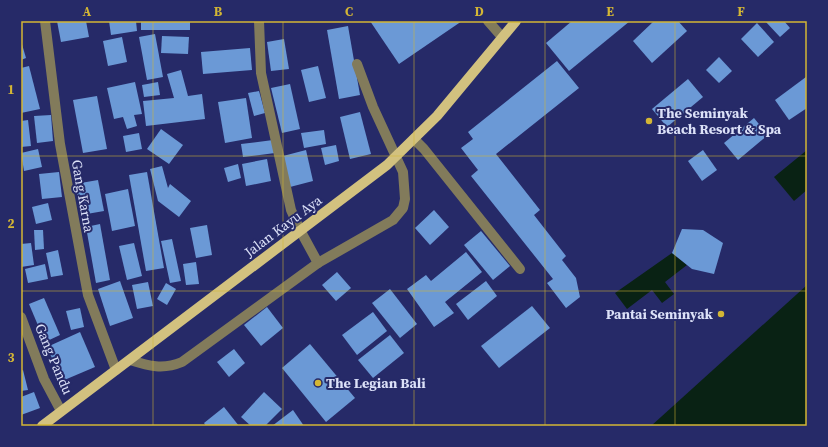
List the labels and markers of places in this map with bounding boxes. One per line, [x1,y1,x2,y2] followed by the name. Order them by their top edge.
[657,103,782,139] place label: The Seminyak Beach Resort & Spa
[644,116,654,126] marker: The Seminyak Beach Resort & Spa
[606,304,714,324] place label: Pantai Seminyak
[716,309,726,319] marker: Pantai Seminyak
[326,373,426,393] place label: The Legian Bali
[313,378,323,388] marker: The Legian Bali

